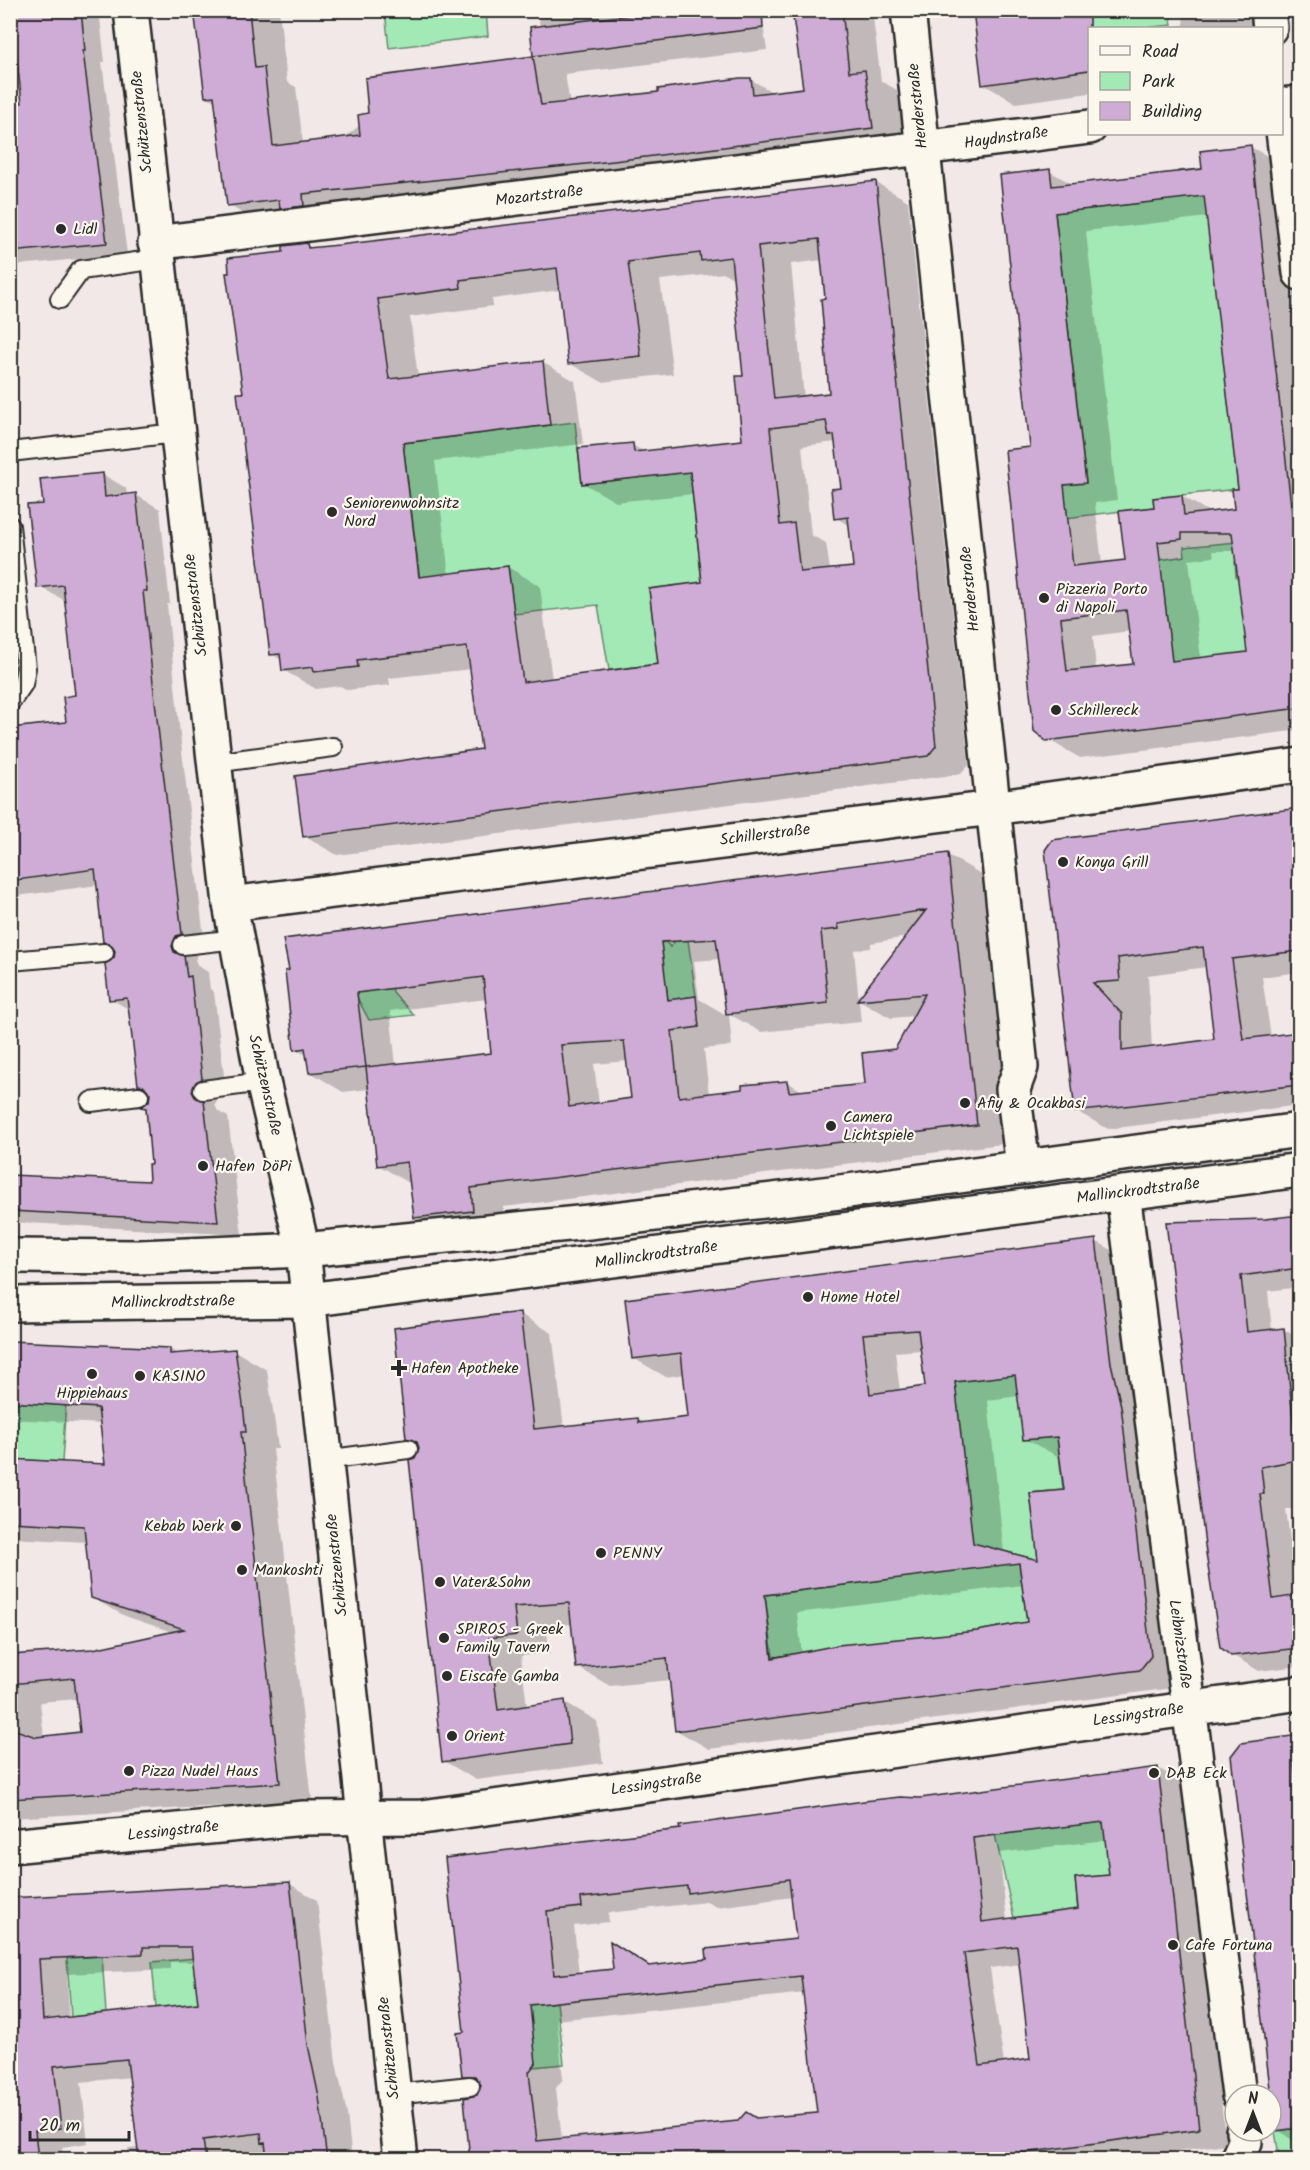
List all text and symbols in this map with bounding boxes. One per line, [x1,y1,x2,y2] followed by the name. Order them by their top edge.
[1088,27,1283,135] legend
[1142,38,1179,67] text: Road
[901,62,935,150] street label: Herderstraße
[1142,68,1175,97] text: Park
[124,69,160,175] street label: Schützenstraße
[1142,98,1202,127] text: Building
[962,120,1050,156] street label: Haydnstraße
[494,178,584,214] street label: Mozartstraße
[73,217,98,242] place label: Lidl
[54,222,68,236] marker: Lidl
[344,491,459,534] place label: Seniorenwohnsitz Nord
[325,505,339,519] marker: Seniorenwohnsitz Nord
[953,545,987,633] street label: Herderstraße
[177,552,215,658] street label: Schützenstraße
[1056,577,1147,620] place label: Pizzeria Porto di Napoli
[1037,591,1051,605] marker: Pizzeria Porto di Napoli
[1068,698,1139,723] place label: Schillereck
[1049,703,1063,717] marker: Schillereck
[718,817,812,853] street label: Schillerstraße
[1075,850,1148,875] place label: Konya Grill
[1056,855,1070,869] marker: Konya Grill
[241,1032,289,1138] street label: Schützenstraße
[977,1091,1086,1116] place label: Afiy & Ocakbasi
[958,1096,972,1110] marker: Afiy & Ocakbasi
[843,1105,914,1148] place label: Camera Lichtspiele
[824,1119,838,1133] marker: Camera Lichtspiele
[215,1154,293,1179] place label: Hafen DöPi
[196,1159,210,1173] marker: Hafen DöPi
[1075,1171,1201,1211] street label: Mallinckrodtstraße
[593,1234,719,1276] street label: Mallinckrodtstraße
[820,1285,900,1310] place label: Home Hotel
[111,1288,235,1316] street label: Mallinckrodtstraße
[801,1290,815,1304] marker: Home Hotel
[411,1356,519,1381] place label: Hafen Apotheke
[392,1361,406,1375] marker: Hafen Apotheke
[152,1364,205,1389] place label: KASINO
[85,1367,99,1381] marker: Hippiehaus
[133,1369,147,1383] marker: KASINO
[56,1381,128,1406] place label: Hippiehaus
[319,1512,355,1618] street label: Schützenstraße
[144,1514,224,1539] place label: Kebab Werk
[229,1519,243,1533] marker: Kebab Werk
[613,1541,663,1566] place label: PENNY
[594,1546,608,1560] marker: PENNY
[254,1558,324,1583] place label: Mankoshti
[235,1563,249,1577] marker: Mankoshti
[452,1570,531,1595] place label: Vater&Sohn
[433,1575,447,1589] marker: Vater&Sohn
[1161,1598,1199,1690] street label: Leibnizstraße
[456,1617,563,1660] place label: SPIROS - Greek Family Tavern
[437,1631,451,1645] marker: SPIROS - Greek Family Tavern
[459,1664,559,1689] place label: Eiscafe Gamba
[440,1669,454,1683] marker: Eiscafe Gamba
[1091,1696,1185,1734] street label: Lessingstraße
[464,1724,506,1749] place label: Orient
[445,1729,459,1743] marker: Orient
[141,1759,258,1784] place label: Pizza Nudel Haus
[1166,1761,1227,1786] place label: DAB Eck
[122,1764,136,1778] marker: Pizza Nudel Haus
[609,1765,703,1803] street label: Lessingstraße
[1147,1766,1161,1780] marker: DAB Eck
[126,1814,220,1848] street label: Lessingstraße
[1185,1933,1273,1958] place label: Cafe Fortuna
[1166,1938,1180,1952] marker: Cafe Fortuna
[371,1995,407,2101] street label: Schützenstraße
[1223,2083,1283,2143] north arrow
[1248,2087,1258,2112] text: N
[30,2104,129,2142] scale bar
[39,2112,80,2141] text: 20 m

